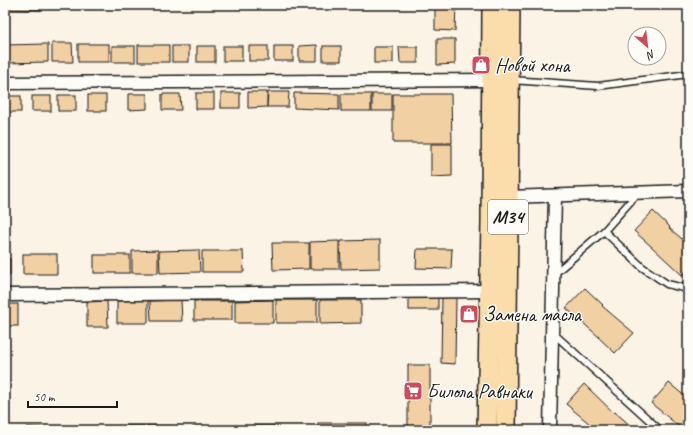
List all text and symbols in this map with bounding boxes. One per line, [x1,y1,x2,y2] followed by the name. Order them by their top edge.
[627,26,667,66] north arrow
[643,47,658,64] text: N
[495,53,572,78] place label: Новой хона
[470,54,492,76] shop icon: Новой хона
[488,200,528,234] road number: M34
[483,302,583,327] place label: Замена масла
[458,303,480,325] shop icon: Замена масла
[427,379,534,404] place label: Билола Равнаки
[402,380,424,402] supermarket icon: Билола Равнаки
[28,383,117,409] scale bar
[34,389,56,405] text: 50 m

